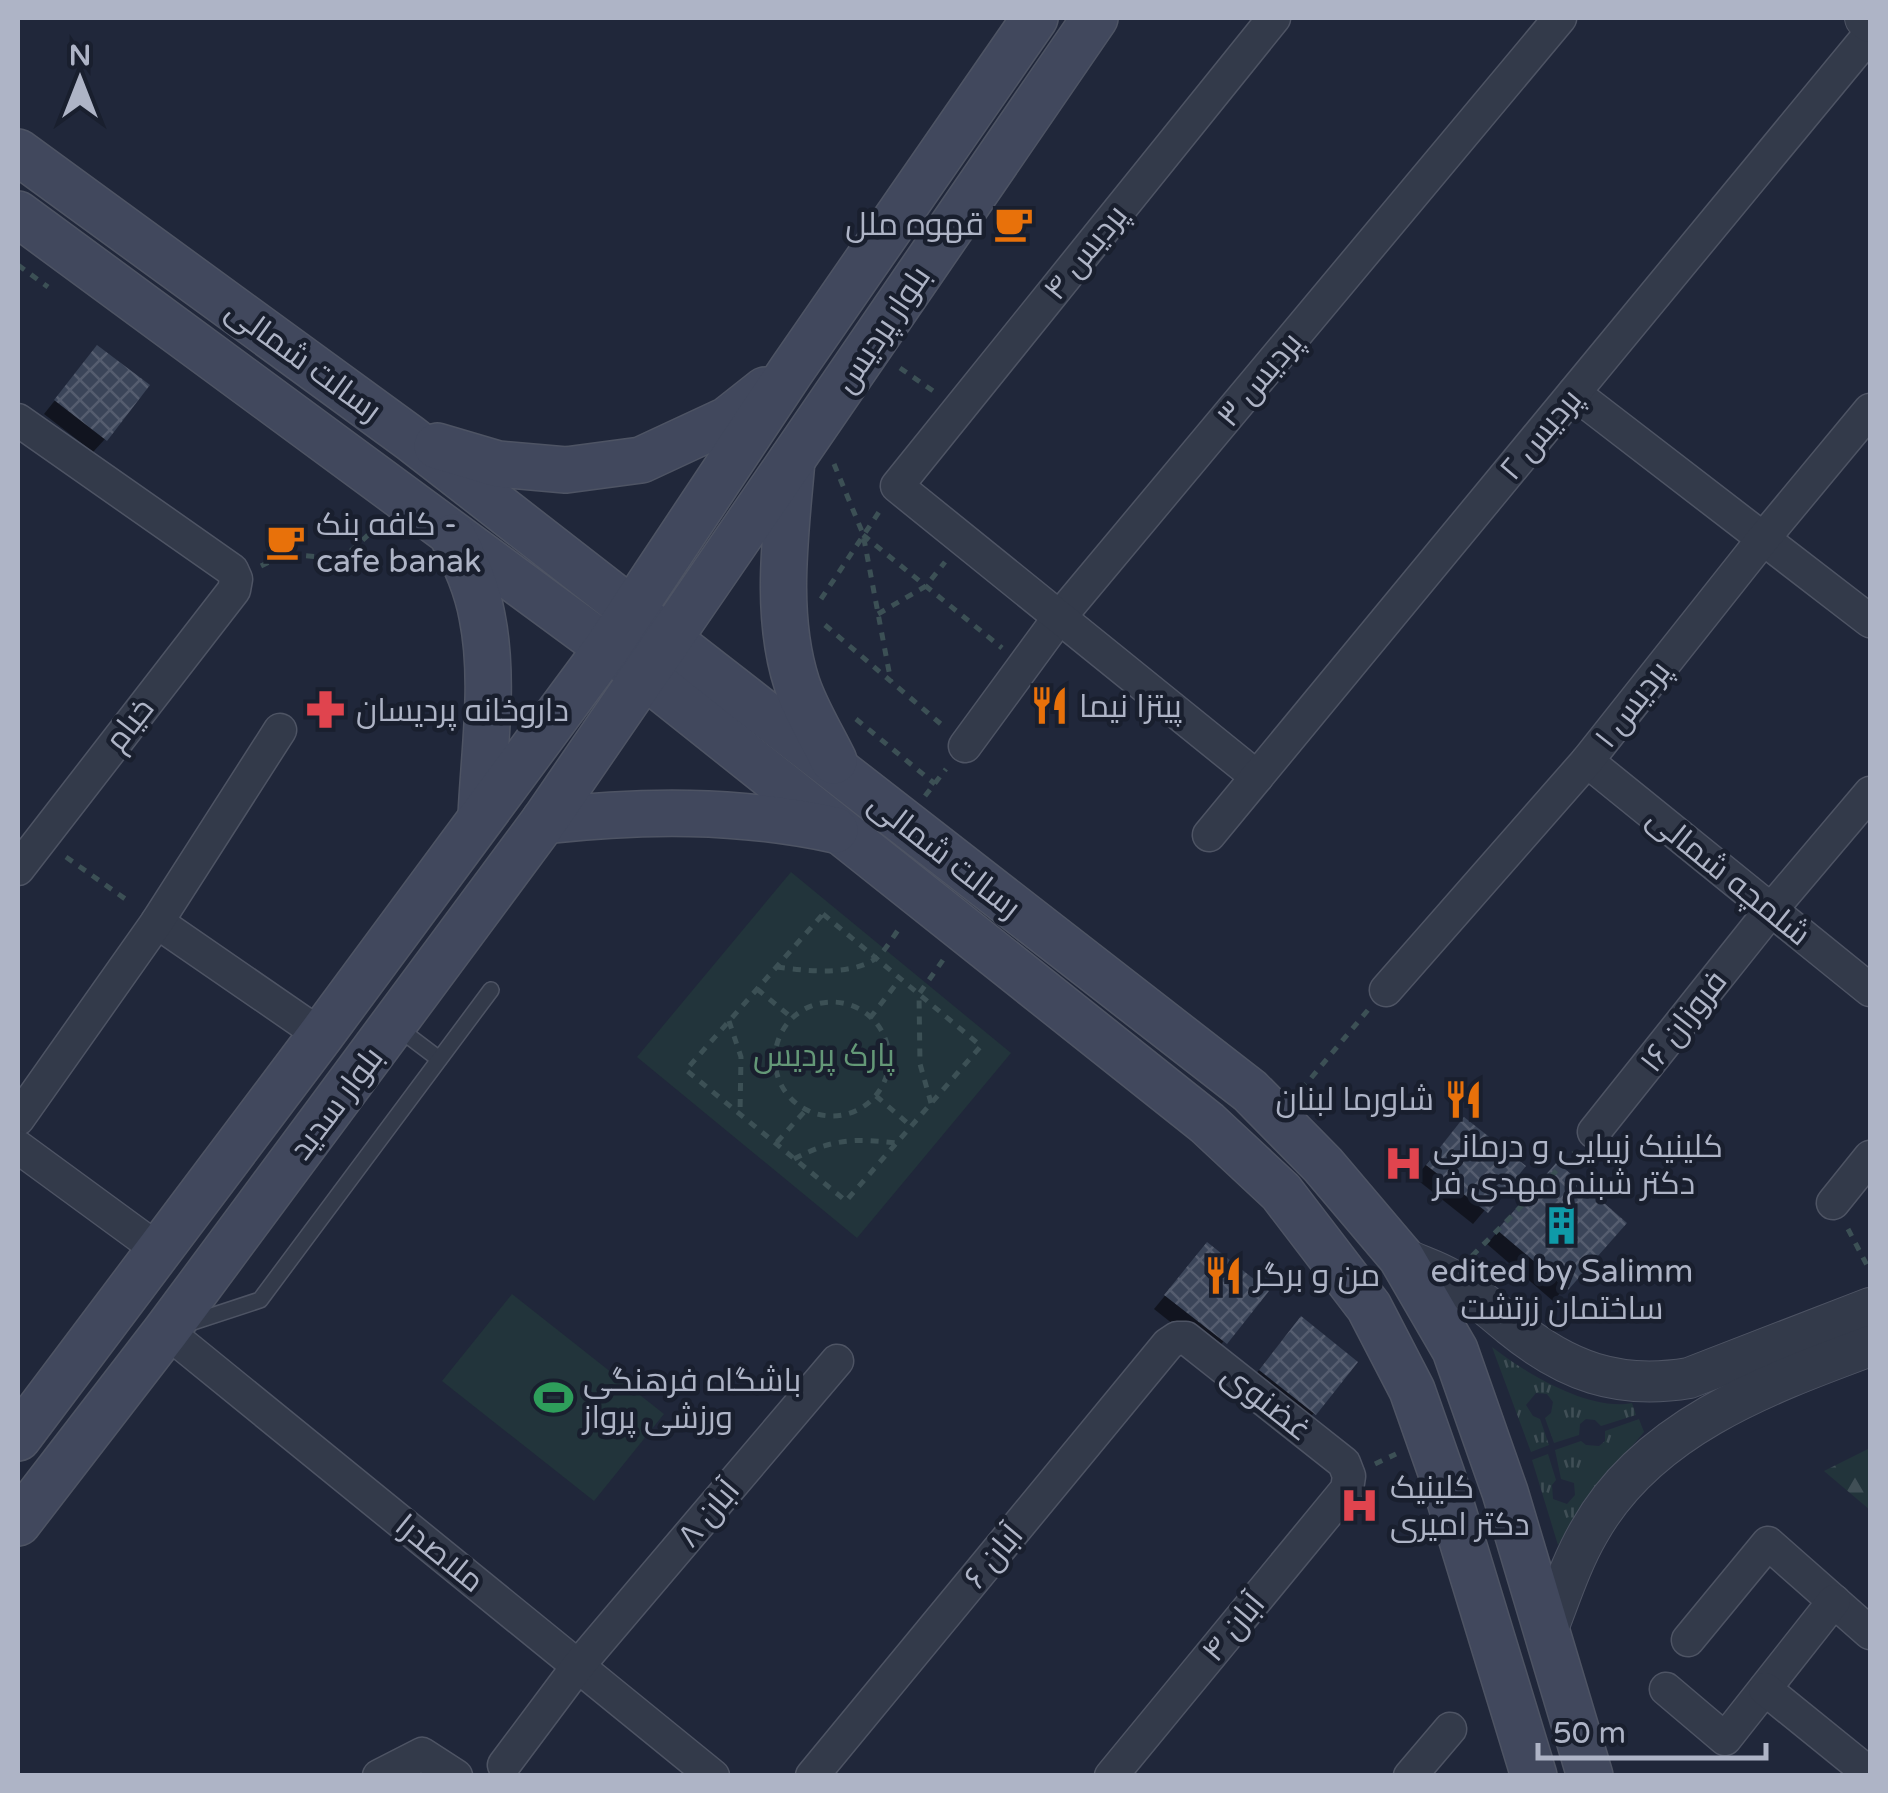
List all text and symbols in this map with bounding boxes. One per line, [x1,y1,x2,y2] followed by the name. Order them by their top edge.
[30,30,130,130] north arrow
[69,39,91,73] text: N
[1036,197,1137,309] street label: پردیس ۴
[993,203,1035,245] cafe icon: قهوه ملل
[845,206,984,244] place label: قهوه ملل
[827,259,940,401] street label: بلوار پردیس
[219,292,388,430] street label: رسالت شمالی
[1209,324,1311,435] street label: پردیس ۳
[1492,381,1591,489] street label: پردیس ۲
[316,506,481,581] place label: کافه بنک - cafe banak
[265,521,307,563] cafe icon: کافه بنک - cafe banak
[1587,653,1680,756] street label: پردیس ۱
[1028,685,1070,727] restaurant icon: پیتزا نیما
[1079,688,1182,727] place label: پیتزا نیما
[305,689,347,731] pharmacy icon: داروخانه پردیسان
[97,691,164,760] street label: خیام
[356,692,569,731] place label: داروخانه پردیسان
[861,785,1028,927] street label: رسالت شمالی
[1639,800,1817,955] street label: شلمچه شمالی
[1632,963,1735,1080] street label: فروزان ۱۶
[753,1037,895,1076] park label: پارک پردیس
[282,1040,392,1168] street label: بلوار سدید
[1443,1078,1485,1120] restaurant icon: شاورما لبنان
[1276,1081,1434,1119] place label: شاورما لبنان
[1431,1128,1723,1205] place label: کلینیک زیبایی و درمانی دکتر شبنم مهدی فر
[1382,1143,1424,1185] hospital icon: کلینیک زیبایی و درمانی دکتر شبنم مهدی فر
[1541,1205,1583,1247] building icon: edited by Salimm ساختمان زرتشت
[1431,1253,1693,1328] place label: edited by Salimm ساختمان زرتشت
[1203,1254,1245,1296] restaurant icon: من و برگر
[1252,1257,1380,1295] place label: من و برگر
[1214,1356,1319,1449] street label: غضنوی
[581,1362,801,1438] place label: باشگاه فرهنگی ورزشی پرواز
[532,1377,574,1419] sports icon: باشگاه فرهنگی ورزشی پرواز
[1390,1469,1530,1544] place label: کلینیک دکتر امیری
[670,1472,748,1555] street label: آبان ۸
[1339,1484,1381,1526] hospital icon: کلینیک دکتر امیری
[388,1507,491,1601] street label: ملاصدرا
[956,1517,1032,1596] street label: آبان ۶
[1194,1585,1273,1670] street label: آبان ۴
[1538,1698,1766,1760] scale bar
[1553,1715,1626,1752] text: 50 m

